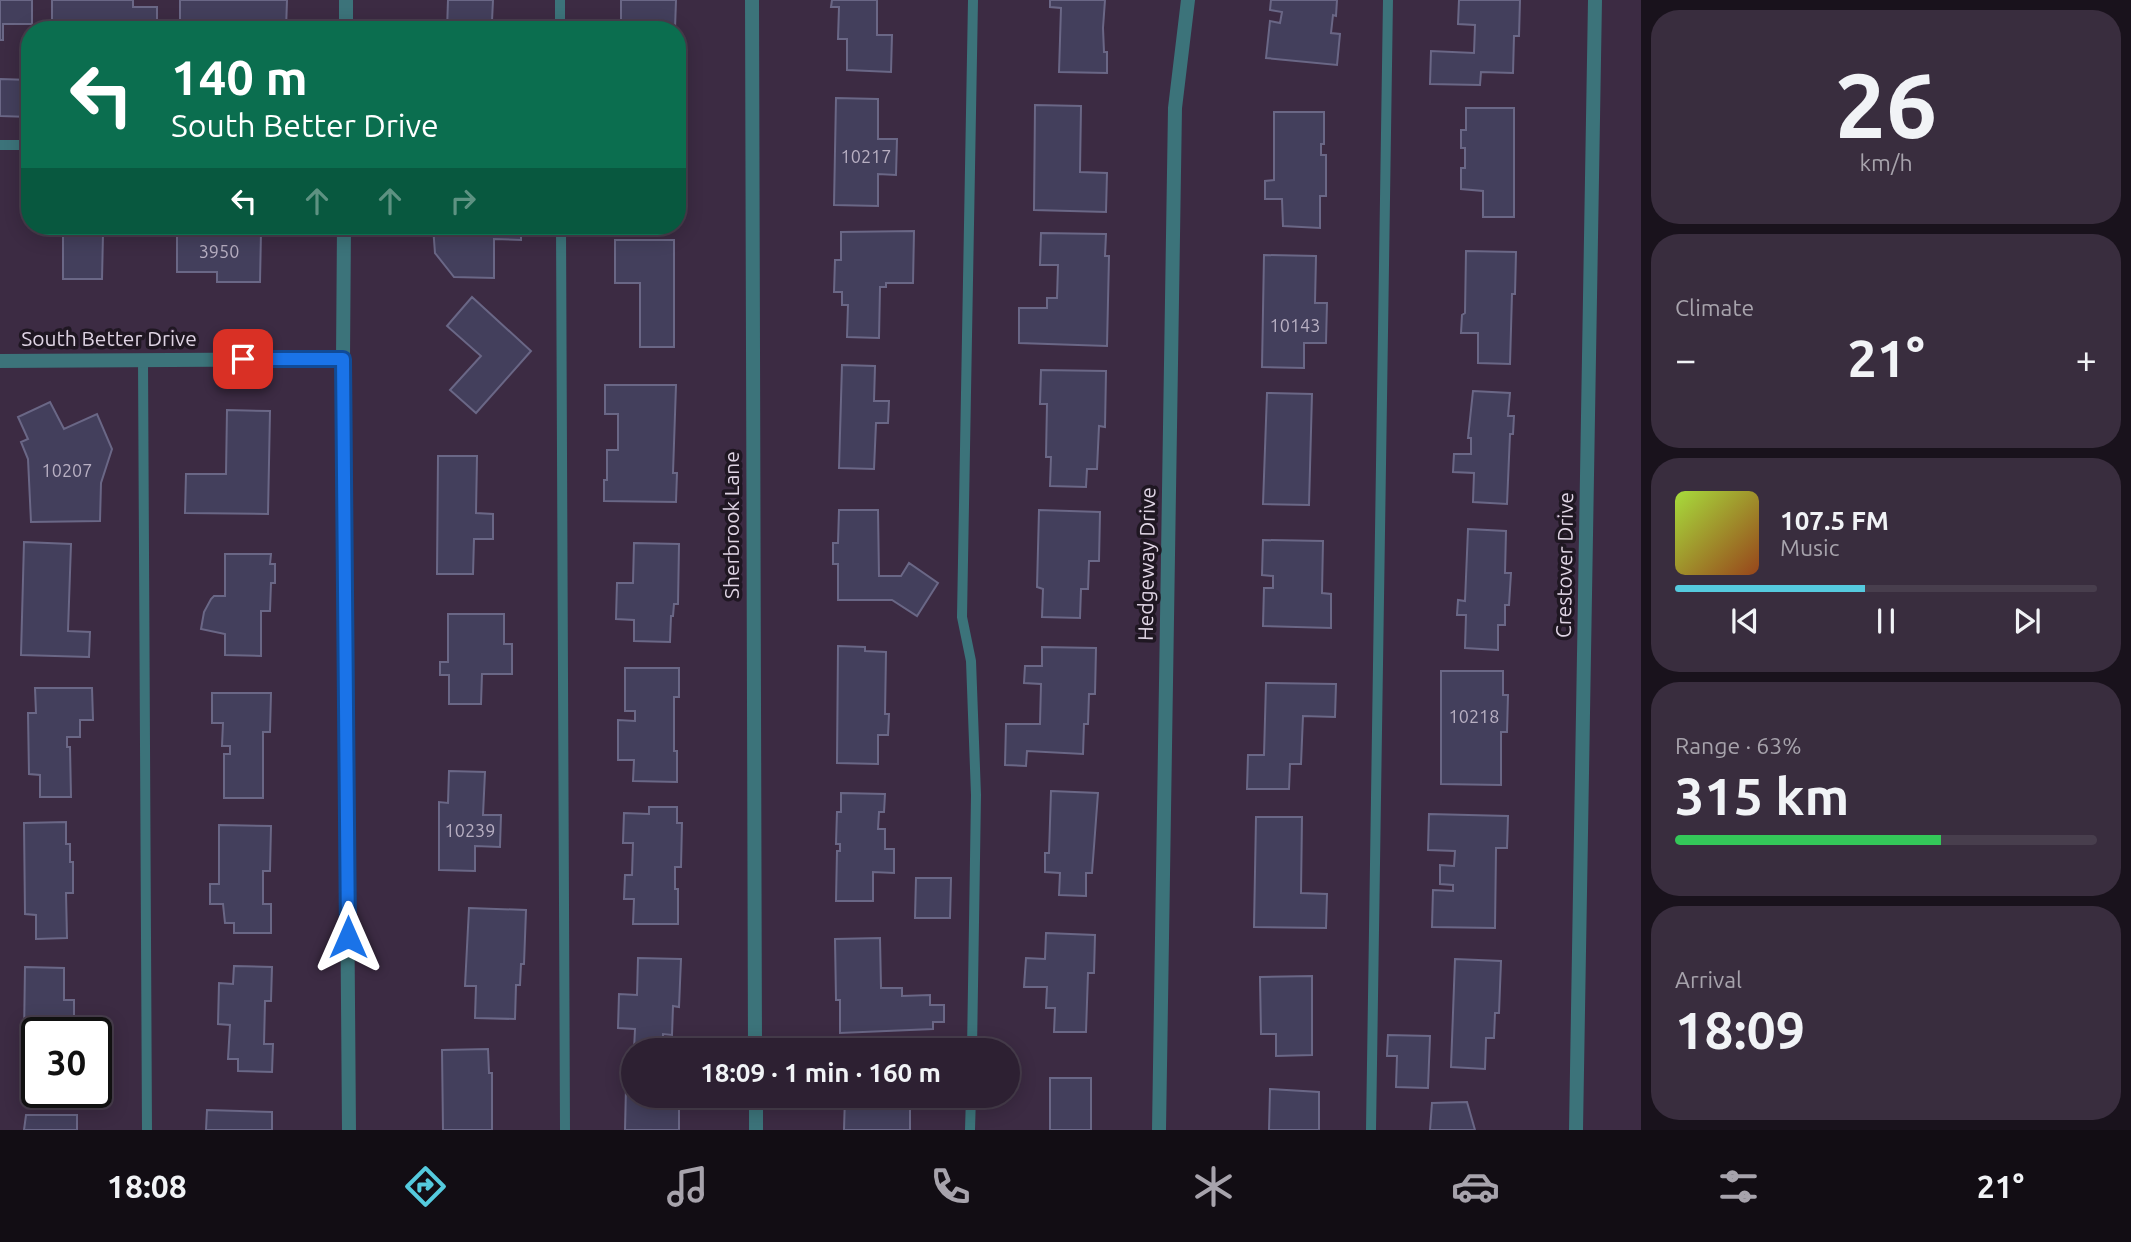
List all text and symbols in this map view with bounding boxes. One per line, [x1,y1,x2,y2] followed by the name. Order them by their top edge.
[56,49,147,140] icon: left
[171,49,308,104] text: 140 m
[1835,53,1937,155] text: 26
[171,107,439,143] text: South Better Drive
[841,146,891,166] house number: 10217
[1859,150,1913,175] text: km/h
[225,182,263,220] icon: left
[298,182,336,220] icon: ahead
[371,182,409,220] icon: ahead
[444,182,482,220] icon: right
[199,241,239,261] house number: 3950
[1675,295,1754,320] text: Climate
[1270,315,1320,335] house number: 10143
[21,326,197,350] street label: South Better Drive
[213,329,273,389] pin
[1847,329,1925,387] text: 21°
[1675,338,1696,380] text: −
[2076,338,2097,380] text: +
[224,340,262,378] icon: arrive
[719,451,743,599] street label: Sherbrook Lane
[42,460,92,480] house number: 10207
[1133,487,1159,641] street label: Hedgeway Drive
[1551,492,1577,638] street label: Crestover Drive
[1780,506,1889,535] text: 107.5 FM
[1780,535,1839,560] text: Music
[1726,602,1764,640] icon: previous
[1867,602,1905,640] icon: pause
[2008,602,2046,640] icon: next
[1449,706,1499,726] house number: 10218
[1675,733,1802,758] text: Range · 63%
[1675,767,1849,825] text: 315 km
[445,820,495,840] house number: 10239
[311,900,385,974] position arrow
[1675,967,1742,992] text: Arrival
[1675,1001,1805,1059] text: 18:09
[21,1017,112,1108] speed limit sign: 30
[700,1058,941,1087] text: 18:09 · 1 min · 160 m
[401,1162,450,1211] icon: directions
[663,1162,712,1211] icon: music
[926,1162,975,1211] icon: phone
[1189,1162,1238,1211] icon: climate
[1451,1162,1500,1211] icon: car
[1714,1162,1763,1211] icon: filters
[107,1168,187,1204] text: 18:08
[1977,1168,2024,1204] text: 21°

